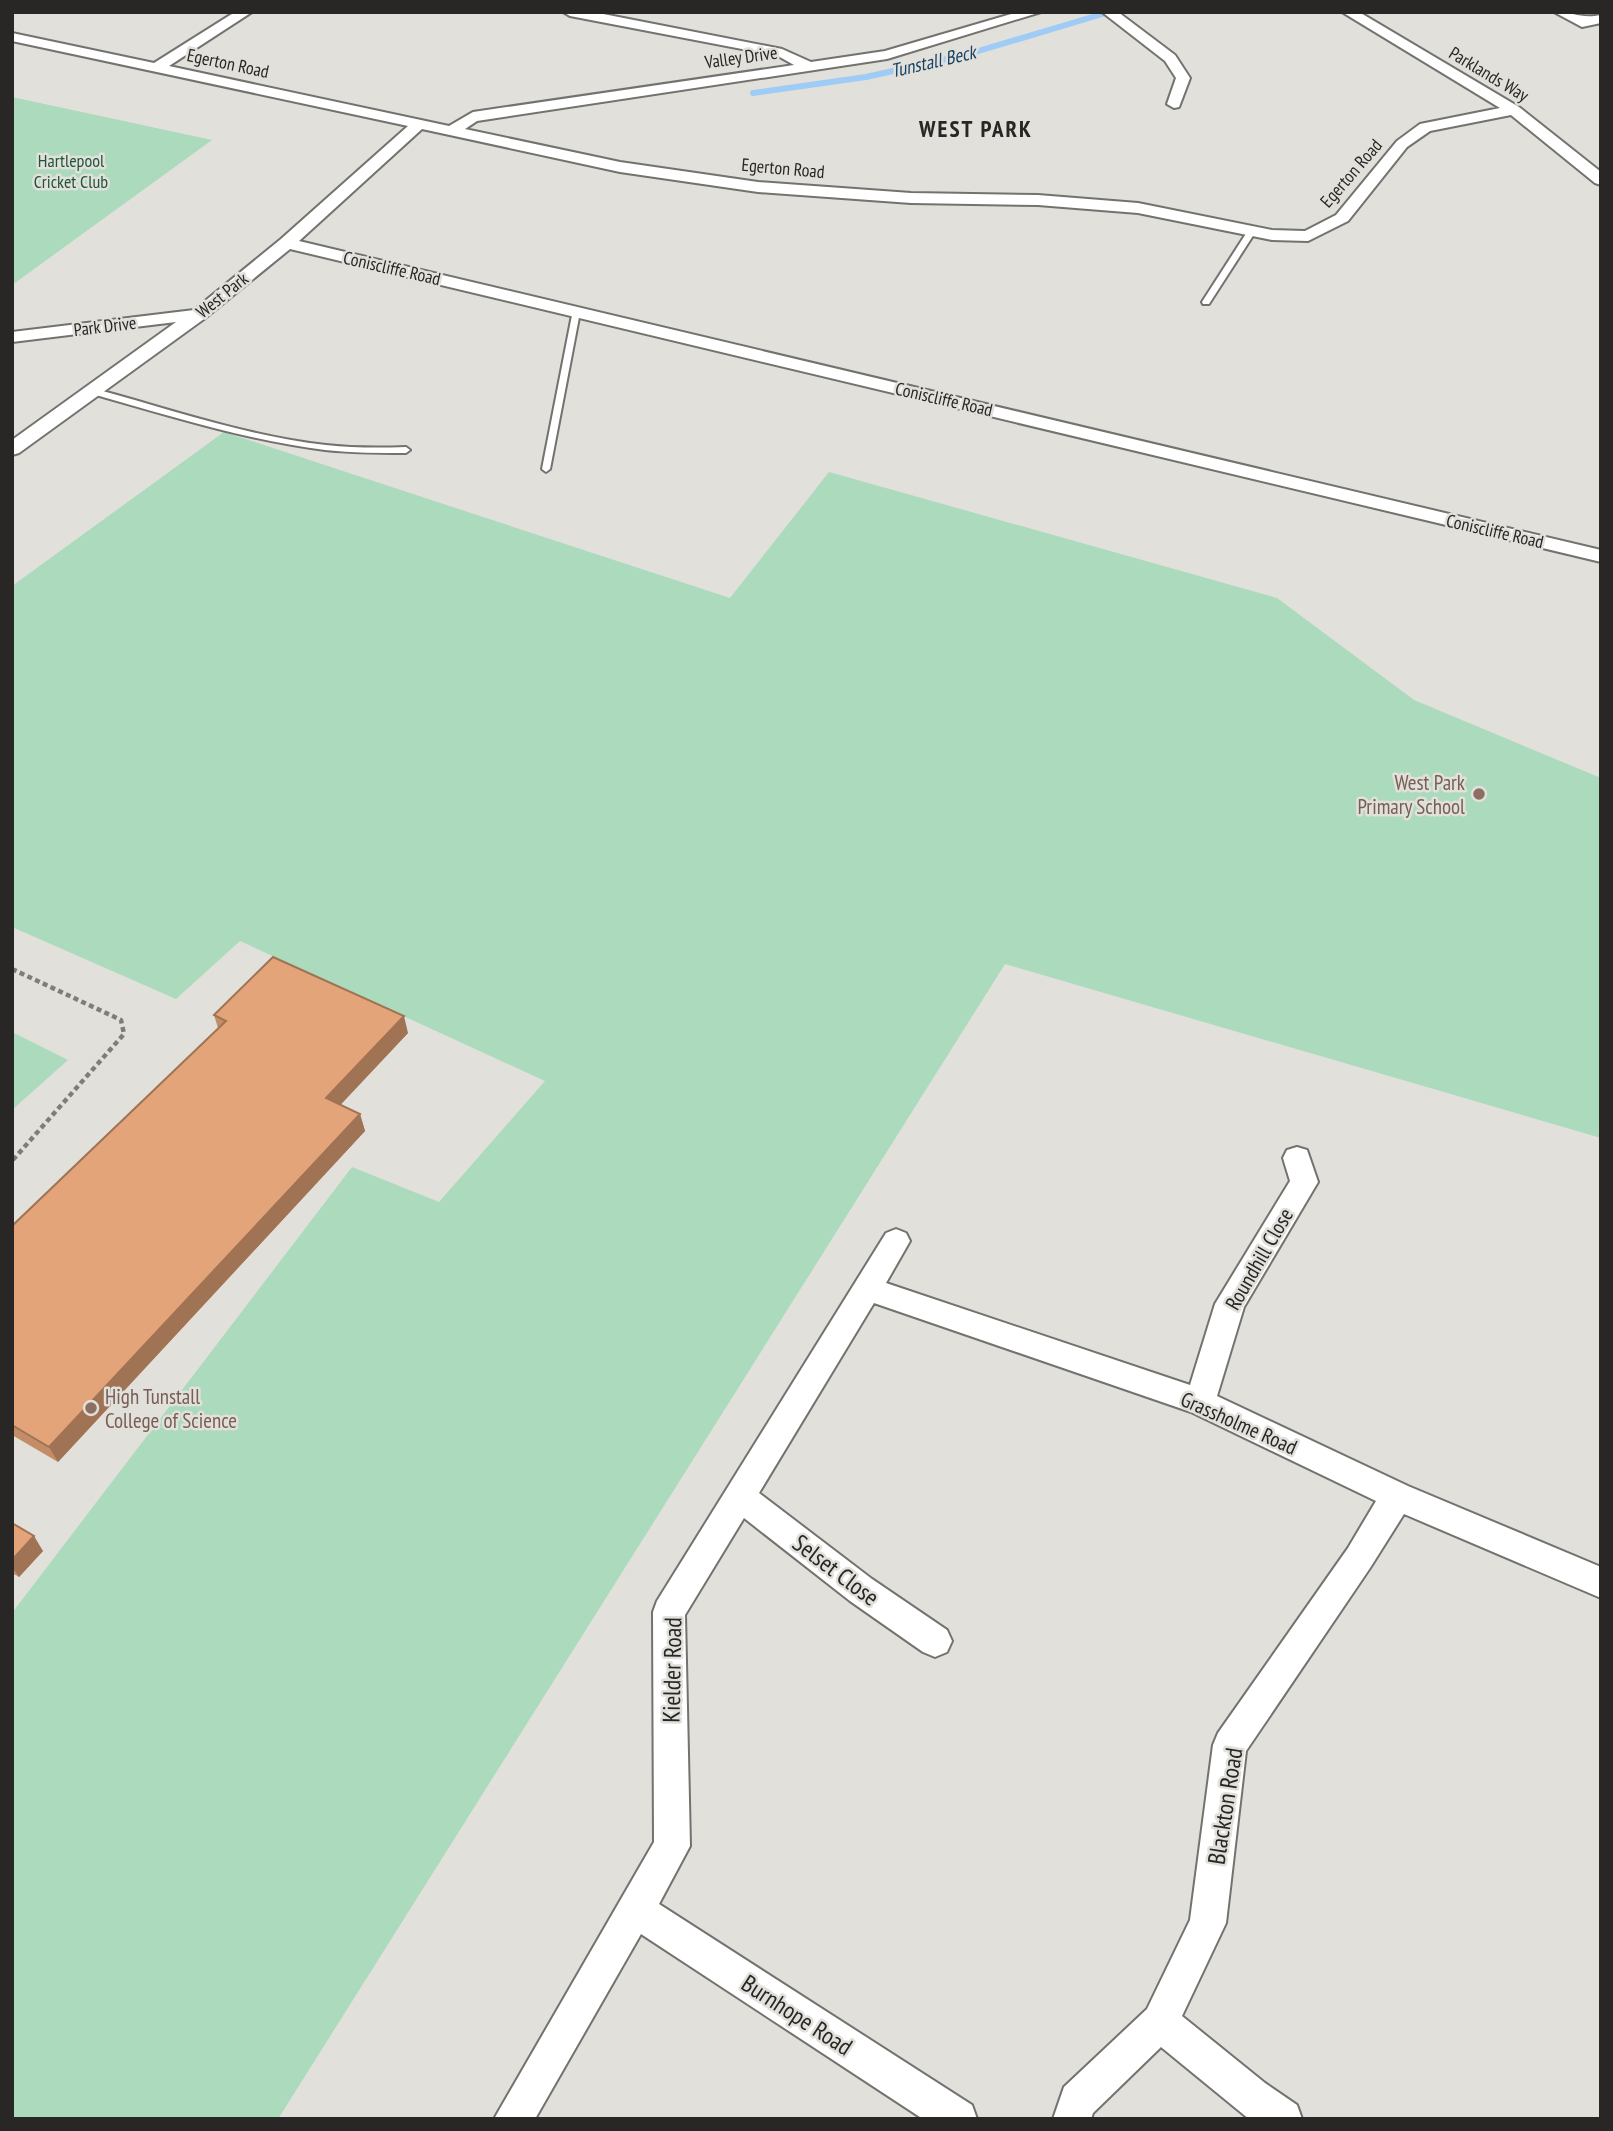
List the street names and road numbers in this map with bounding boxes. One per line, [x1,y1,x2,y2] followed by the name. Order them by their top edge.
[702,41,779,74] street label: Valley Drive
[1445,41,1533,107] street label: Parklands Way
[185,43,271,83] street label: Egerton Road
[1315,134,1387,212] street label: Egerton Road
[740,153,826,183] street label: Egerton Road
[341,246,443,290] street label: Coniscliffe Road
[191,267,253,323] street label: West Park
[72,311,138,341] street label: Park Drive
[893,377,995,421] street label: Coniscliffe Road
[1444,509,1546,553] street label: Coniscliffe Road
[1219,1203,1299,1315] street label: Roundhill Close
[1177,1385,1301,1461] street label: Grassholme Road
[787,1527,885,1613] street label: Selset Close
[656,1617,688,1723] street label: Kielder Road
[1200,1745,1250,1867] street label: Blackton Road
[736,1968,858,2062] street label: Burnhope Road

